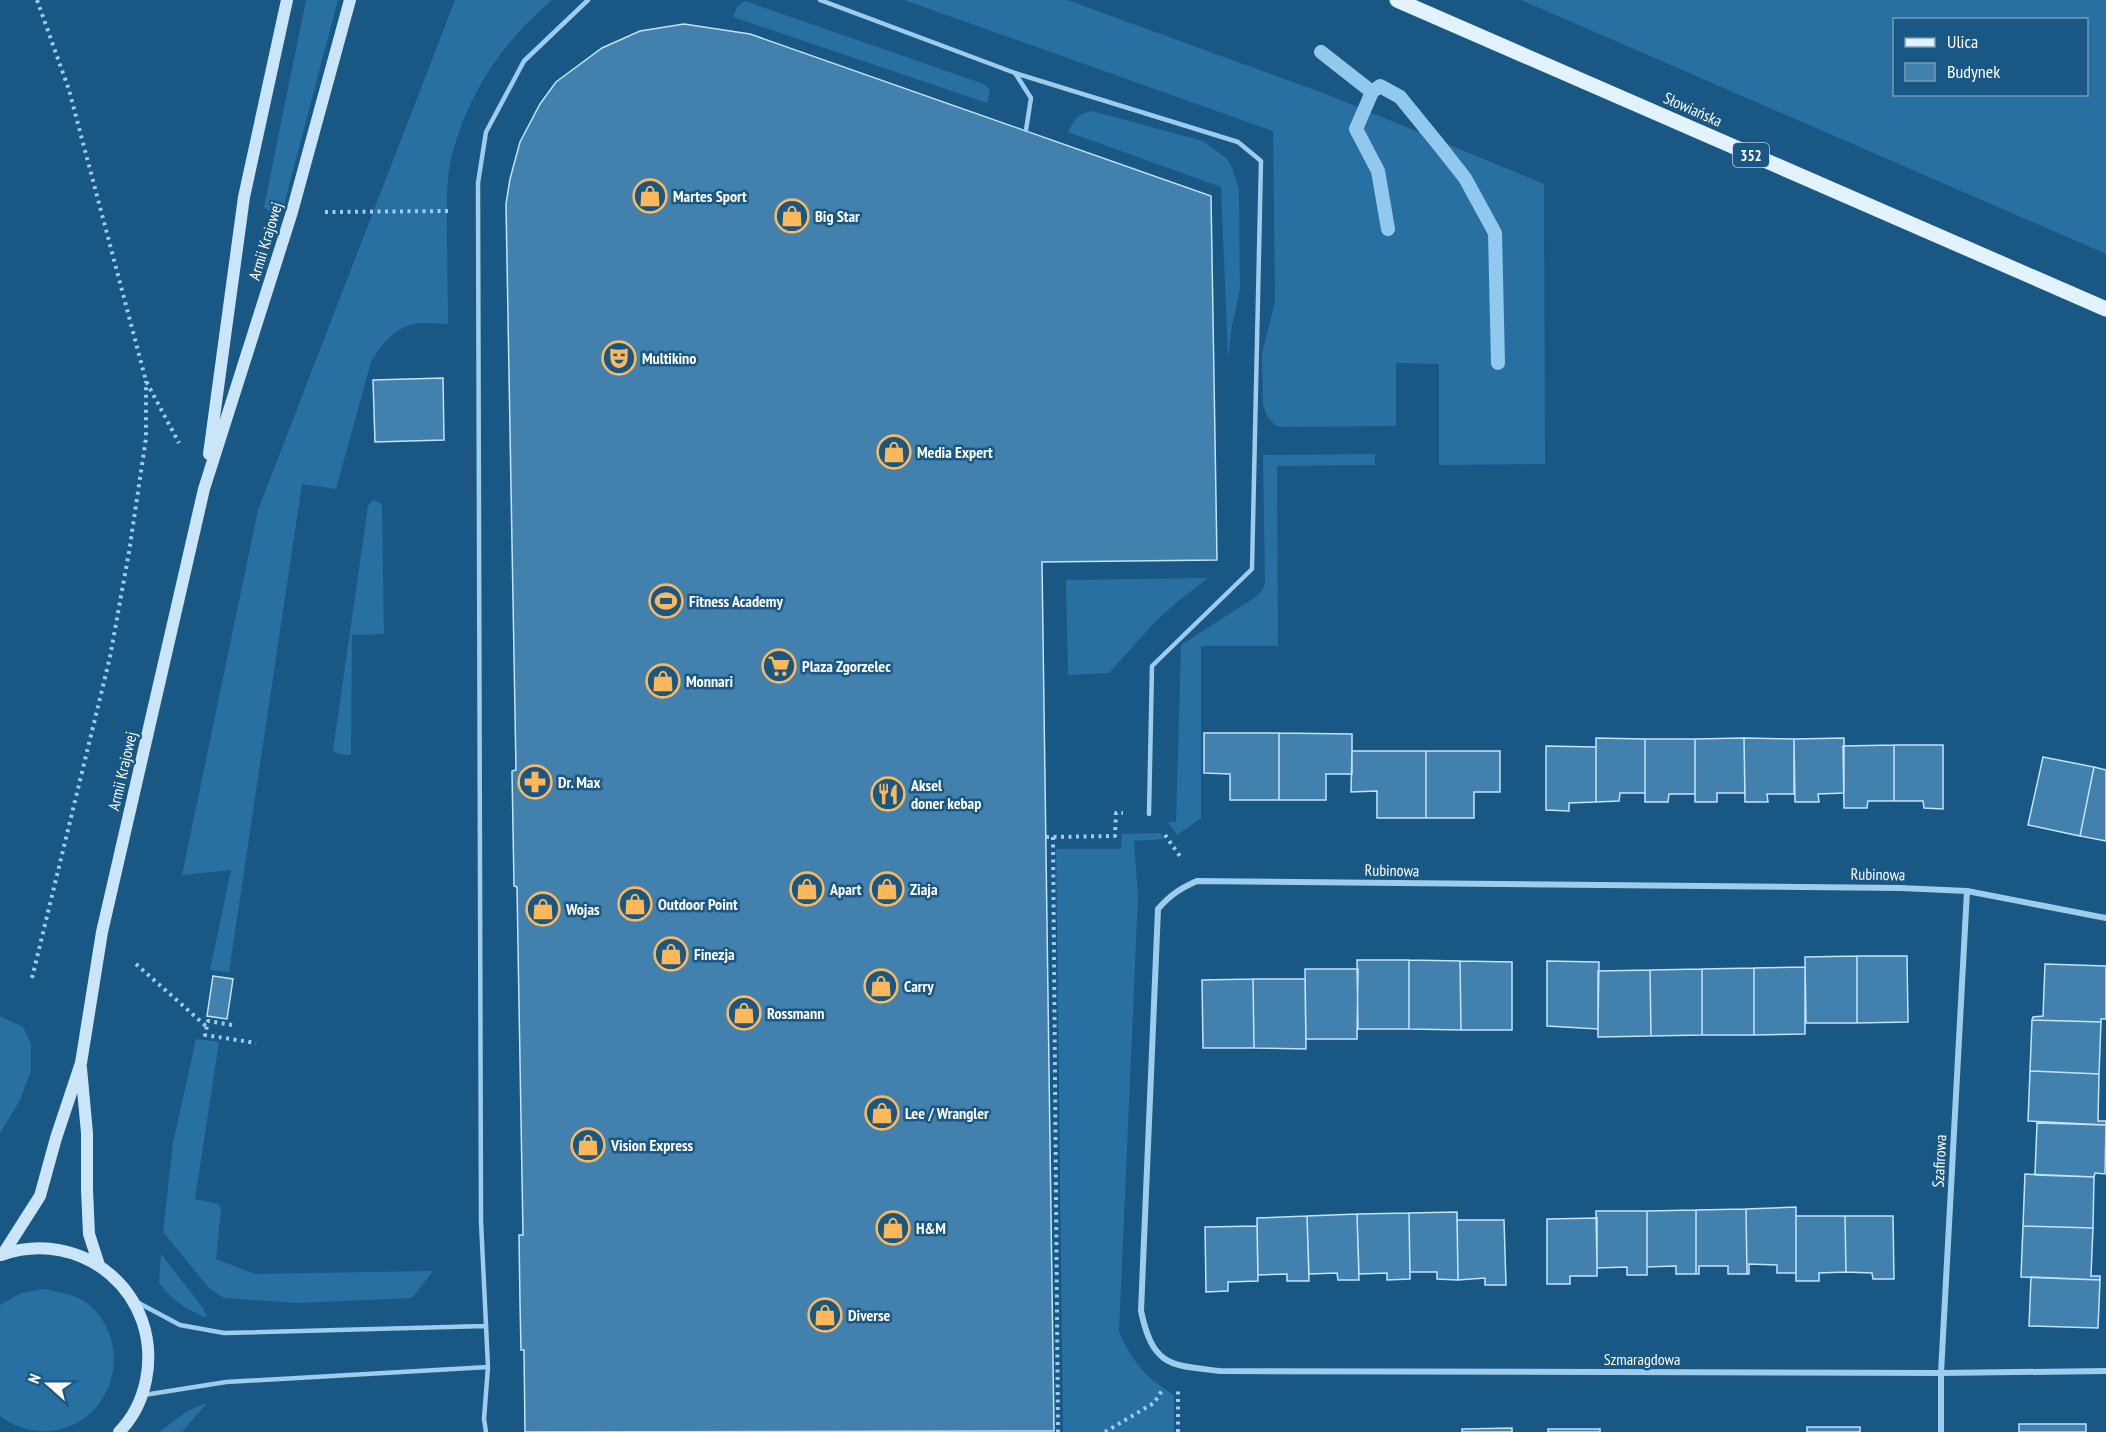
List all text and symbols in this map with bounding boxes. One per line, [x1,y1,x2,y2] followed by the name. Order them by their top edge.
[1893,18,2088,96] legend
[1947,30,1978,53] text: Ulica
[1947,60,2000,83] text: Budynek
[1661,87,1725,131] street label: Słowiańska
[1733,143,1769,167] road number: 352
[632,178,668,214] shop icon: Martes Sport
[673,186,747,206] place label: Martes Sport
[774,198,810,234] shop icon: Big Star
[244,200,286,282] street label: Armii Krajowej
[815,206,860,226] place label: Big Star
[601,340,637,376] theatre icon: Multikino
[642,348,696,368] place label: Multikino
[876,434,912,470] shop icon: Media Expert
[917,442,993,462] place label: Media Expert
[648,583,684,619] sports icon: Fitness Academy
[689,591,783,611] place label: Fitness Academy
[761,648,797,684] supermarket icon: Plaza Zgorzelec
[802,656,891,676] place label: Plaza Zgorzelec
[645,663,681,699] shop icon: Monnari
[686,671,733,691] place label: Monnari
[103,729,141,813] street label: Armii Krajowej
[517,764,553,800] pharmacy icon: Dr. Max
[558,772,600,792] place label: Dr. Max
[910,775,981,813] place label: Aksel doner kebap
[870,776,906,812] restaurant icon: Aksel doner kebap
[1364,860,1420,880] street label: Rubinowa
[1850,864,1906,884] street label: Rubinowa
[789,871,825,907] shop icon: Apart
[869,871,905,907] shop icon: Ziaja
[829,879,862,899] place label: Apart
[910,879,938,899] place label: Ziaja
[617,886,653,922] shop icon: Outdoor Point
[525,891,561,927] shop icon: Wojas
[658,894,738,914] place label: Outdoor Point
[565,899,600,919] place label: Wojas
[653,936,689,972] shop icon: Finezja
[694,944,735,964] place label: Finezja
[863,968,899,1004] shop icon: Carry
[904,976,934,996] place label: Carry
[726,995,762,1031] shop icon: Rossmann
[767,1003,824,1023] place label: Rossmann
[864,1095,900,1131] shop icon: Lee / Wrangler
[905,1103,989,1123] place label: Lee / Wrangler
[570,1127,606,1163] shop icon: Vision Express
[1928,1134,1950,1188] street label: Szafirowa
[610,1135,694,1155] place label: Vision Express
[875,1210,911,1246] shop icon: H&M
[916,1218,946,1238] place label: H&M
[807,1297,843,1333] shop icon: Diverse
[848,1305,891,1325] place label: Diverse
[1604,1349,1680,1369] street label: Szmaragdowa
[18,1354,78,1414] north arrow
[23,1371,45,1386] text: N

